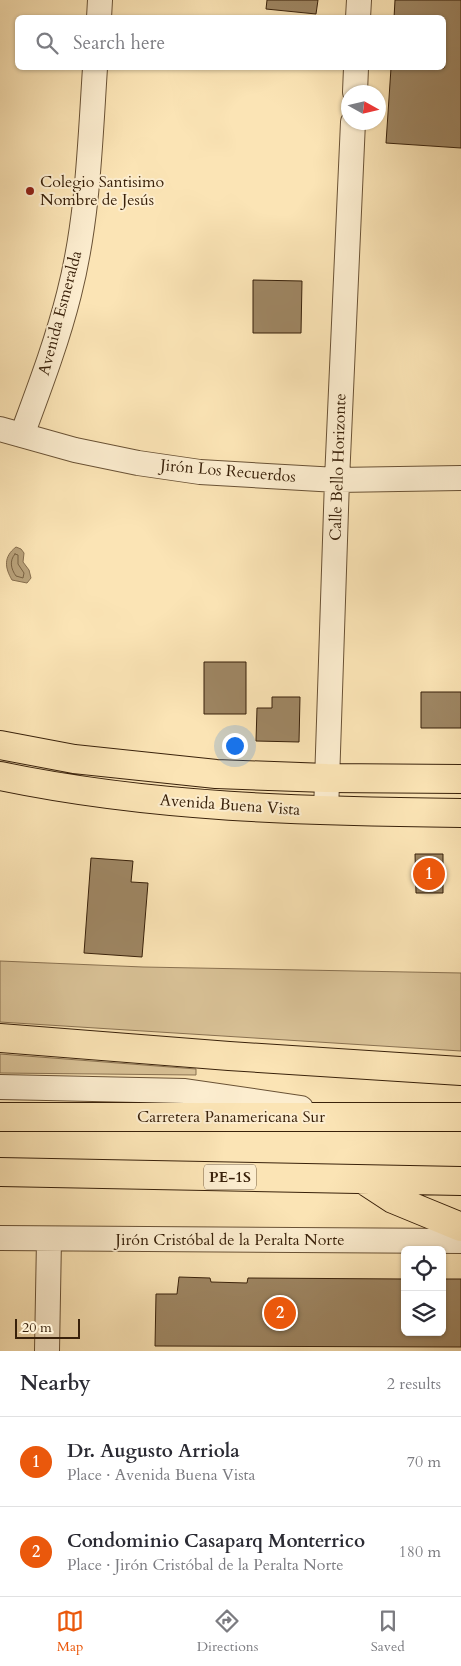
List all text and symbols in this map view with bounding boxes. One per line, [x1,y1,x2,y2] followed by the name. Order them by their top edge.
[15,15,446,70] search box
[33,29,61,57] icon: search
[73,30,165,56] text: Search here
[341,85,386,130] north arrow
[40,171,165,211] place label: Colegio Santisimo Nombre de Jesús
[24,185,36,197] marker: Colegio Santisimo Nombre de Jesús
[33,248,87,378] street label: Avenida Esmeralda
[324,393,352,541] street label: Calle Bello Horizonte
[157,454,297,488] street label: Jirón Los Recuerdos
[222,733,248,759] your location
[159,789,301,821] street label: Avenida Buena Vista
[413,855,445,893] pin: 1
[137,1106,325,1128] street label: Carretera Panamericana Sur
[204,1164,256,1190] road number: PE-1S
[114,1229,344,1251] street label: Jirón Cristóbal de la Peralta Norte
[401,1246,446,1336] map controls
[401,1246,446,1291] button: locate
[401,1291,446,1336] button: layers
[264,1294,296,1332] pin: 2
[15,1316,80,1339] scale bar
[22,1318,52,1337] text: 20 m
[20,1369,91,1398] text: Nearby
[387,1373,441,1395] text: 2 results
[67,1438,240,1464] text: Dr. Augusto Arriola
[32,1451,40,1473] text: 1
[407,1451,441,1473] text: 70 m
[67,1464,256,1486] text: Place · Avenida Buena Vista
[67,1528,365,1554] text: Condominio Casaparq Monterrico
[32,1541,40,1563] text: 2
[399,1541,441,1563] text: 180 m
[67,1554,344,1576] text: Place · Jirón Cristóbal de la Peralta Norte
[56,1607,84,1656] tab: Map
[197,1607,258,1656] tab: Directions
[371,1607,405,1656] tab: Saved

